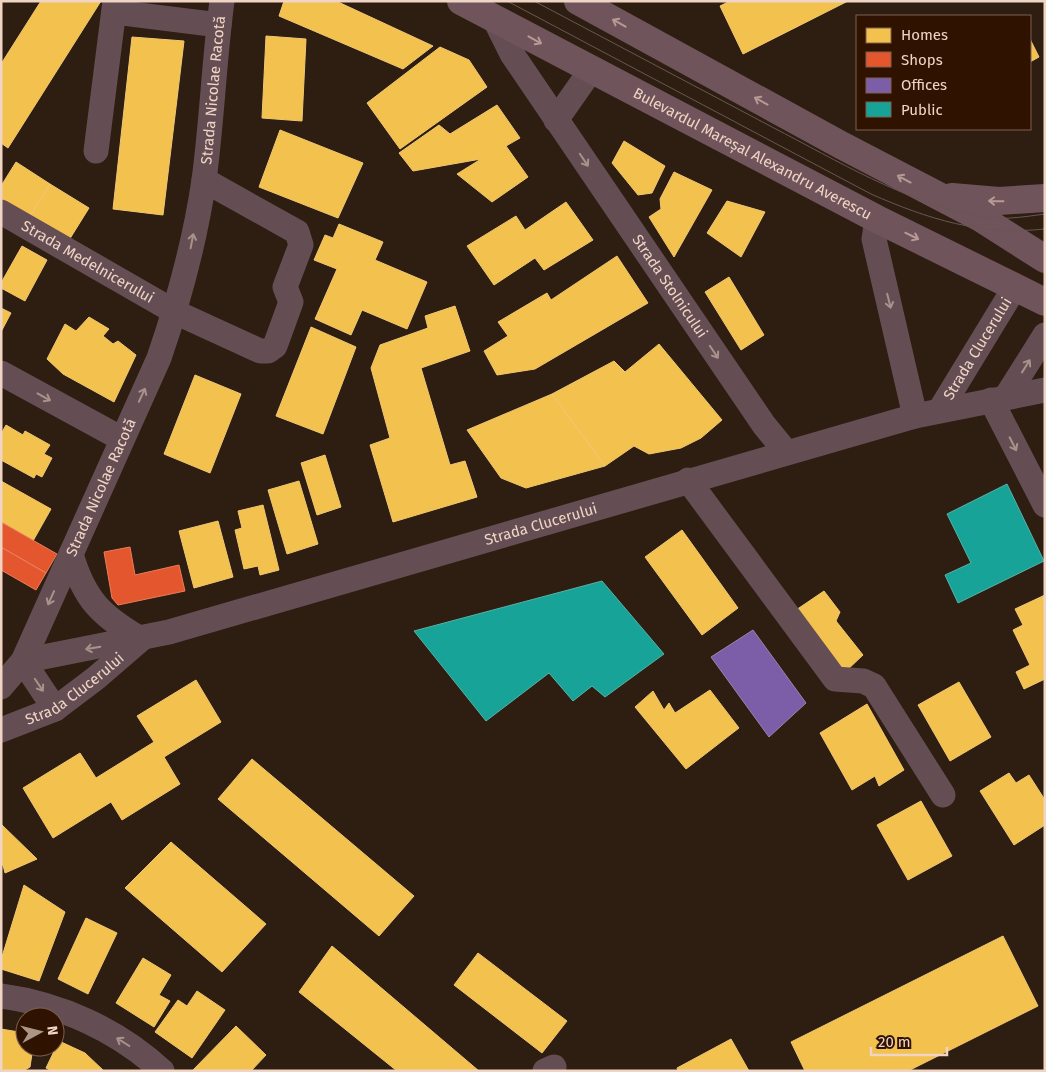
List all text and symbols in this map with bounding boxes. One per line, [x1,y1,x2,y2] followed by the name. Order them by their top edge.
[197,15,229,165] street label: Strada Nicolae Racotă
[856,15,1031,130] legend
[612,18,626,28] one-way arrow
[901,26,948,44] text: Homes
[527,36,542,46] one-way arrow
[901,51,943,69] text: Shops
[901,76,947,94] text: Offices
[630,84,875,224] street label: Bulevardul Mareșal Alexandru Averescu
[754,96,769,106] one-way arrow
[901,101,943,119] text: Public
[578,153,589,167] one-way arrow
[897,174,912,183] one-way arrow
[988,196,1004,206] one-way arrow
[18,217,157,307] street label: Strada Medelnicerului
[628,231,711,341] street label: Strada Stolnicului
[904,232,919,242] one-way arrow
[188,234,198,250] one-way arrow
[885,293,894,309] one-way arrow
[939,294,1016,403] street label: Strada Clucerului
[710,345,720,359] one-way arrow
[1021,360,1031,374] one-way arrow
[138,388,147,403] one-way arrow
[36,392,51,402] one-way arrow
[62,416,140,559] street label: Strada Nicolae Racotă
[1008,436,1018,451] one-way arrow
[482,499,599,549] street label: Strada Clucerului
[45,590,55,605] one-way arrow
[85,644,101,654] one-way arrow
[23,649,128,729] street label: Strada Clucerului
[34,678,44,692] one-way arrow
[15,1007,65,1057] north arrow
[871,1024,947,1056] scale bar
[43,1025,61,1036] text: N
[878,1033,911,1051] text: 20 m
[117,1036,131,1046] one-way arrow

